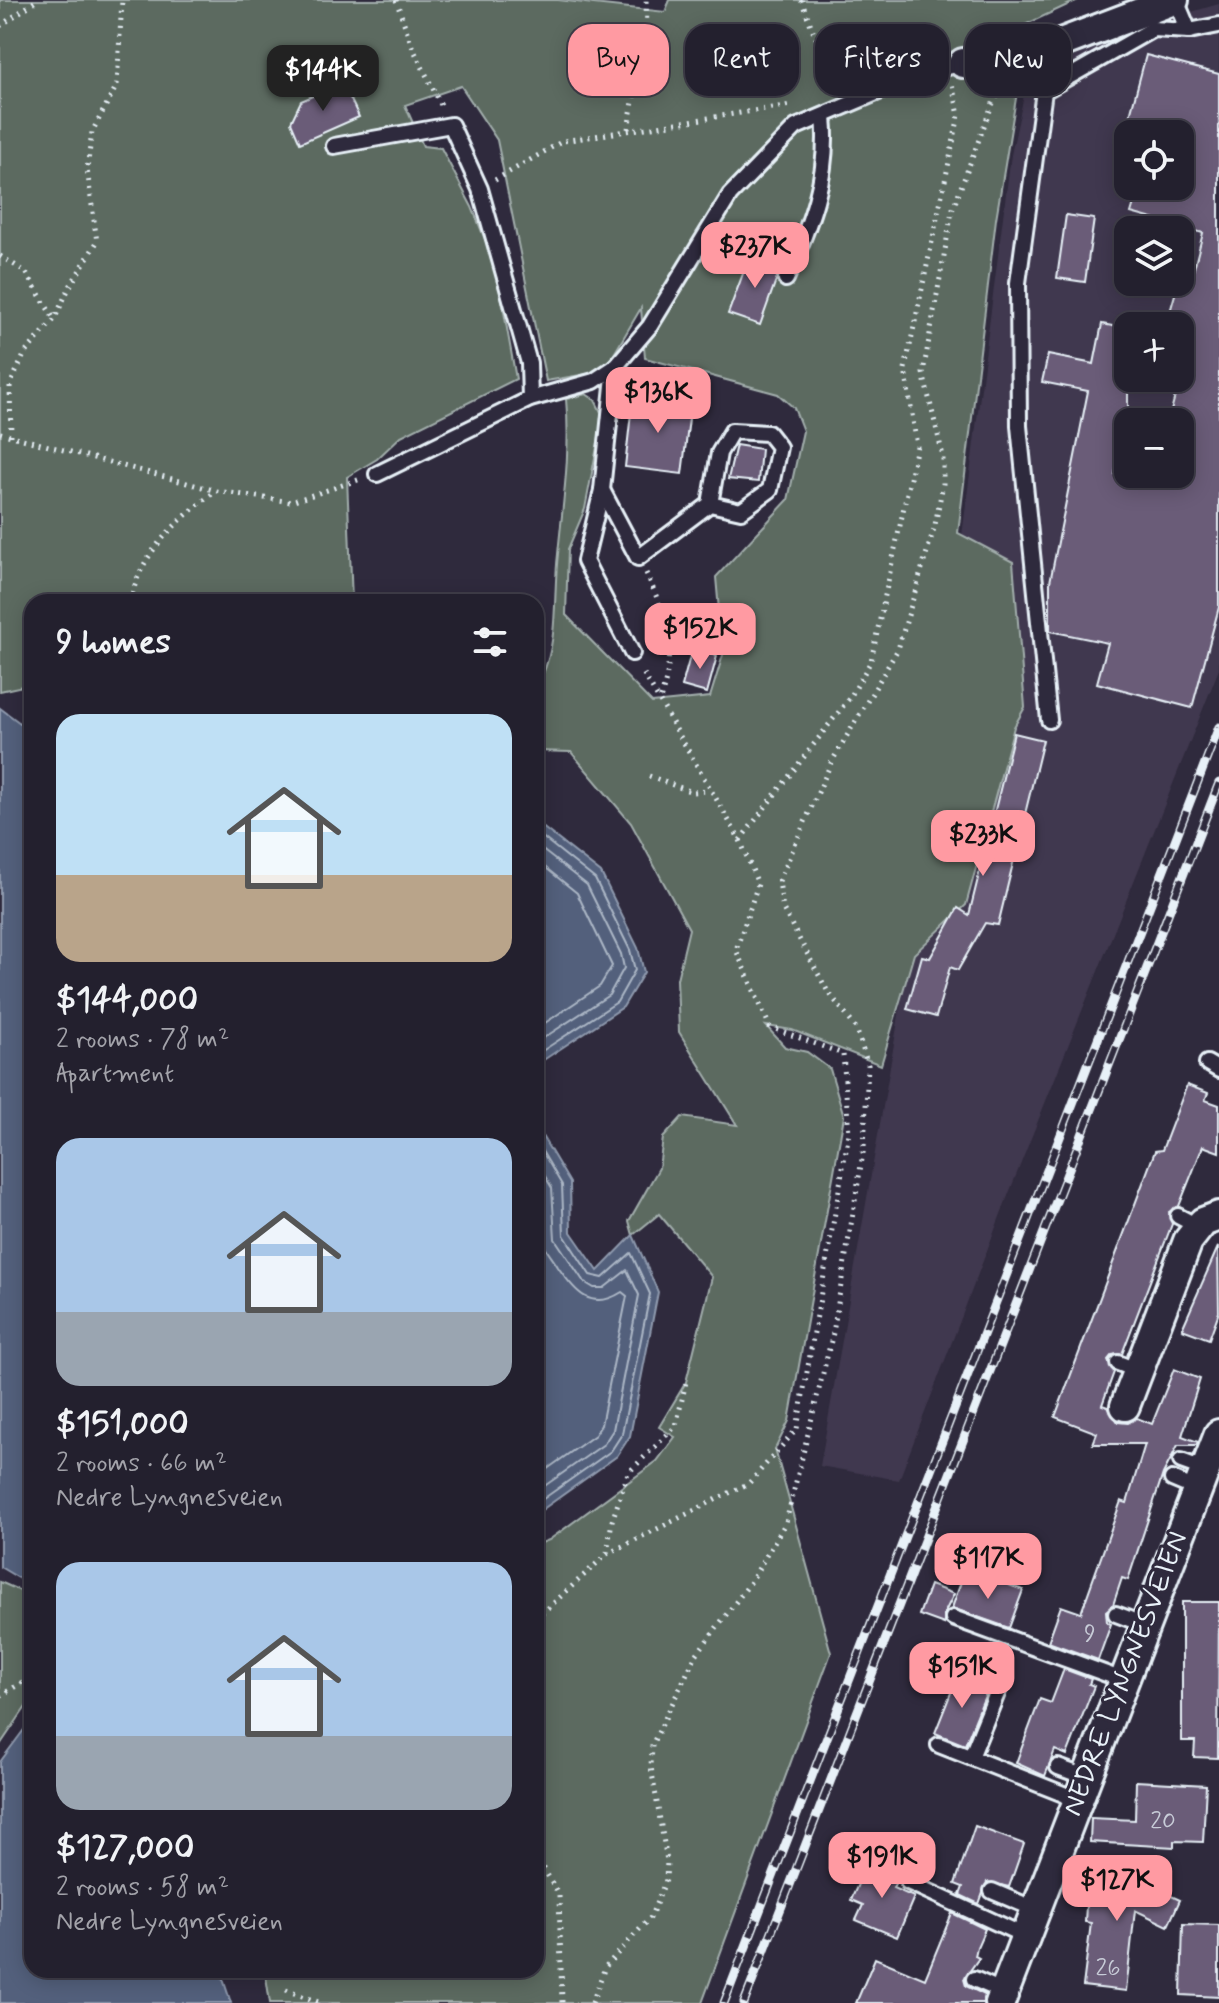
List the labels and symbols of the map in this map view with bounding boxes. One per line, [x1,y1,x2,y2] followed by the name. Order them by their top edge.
[267,45,379,113] pin: $144K
[699,222,811,290] pin: $237K
[602,367,714,435] pin: $136K
[644,603,756,671] pin: $152K
[927,810,1039,878] pin: $233K
[1055,1526,1197,1822] street label: NEDRE LYNGNESVEIEN
[932,1533,1044,1601] pin: $117K
[1084,1619,1096,1650] house number: 9
[906,1642,1018,1710] pin: $151K
[1150,1806,1176,1837] house number: 20
[826,1832,938,1900] pin: $191K
[1061,1855,1173,1923] pin: $127K
[1095,1953,1121,1984] house number: 26

